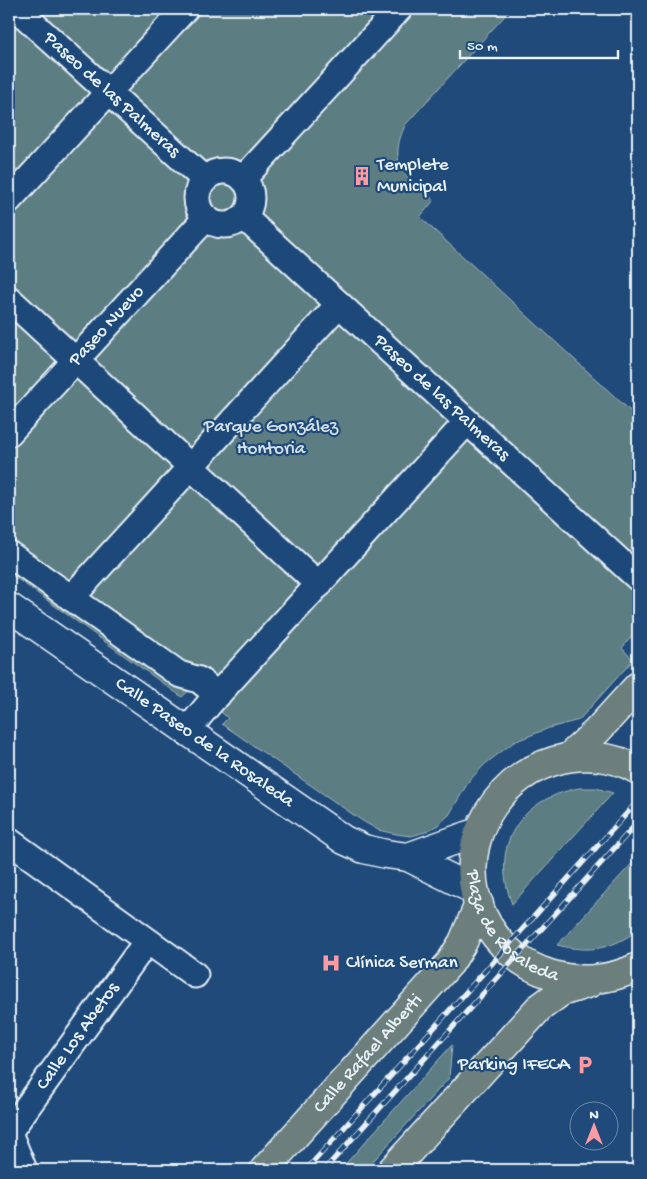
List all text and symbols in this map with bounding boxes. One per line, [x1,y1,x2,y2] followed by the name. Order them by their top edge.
[38,26,186,164] street label: Paseo de las Palmeras
[460,28,617,60] scale bar
[467,38,498,56] text: 50 m
[376,154,449,199] place label: Templete Municipal
[351,165,373,187] building icon: Templete Municipal
[63,281,150,372] street label: Paseo Nuevo
[368,329,515,467] street label: Paseo de las Palmeras
[203,416,339,461] park label: Parque González Hontoria
[110,672,300,814] street label: Calle Paseo de la Rosaleda
[461,868,563,988] street label: Plaza de Rosaleda
[320,952,342,974] hospital icon: Clínica Serman
[346,952,458,975] place label: Clínica Serman
[31,977,125,1095] street label: Calle Los Abetos
[309,989,428,1118] street label: Calle Rafael Alberti
[457,1054,572,1077] place label: Parking IFECA
[574,1054,596,1076] parking icon: Parking IFECA
[570,1102,620,1152] north arrow
[589,1107,599,1124] text: N

